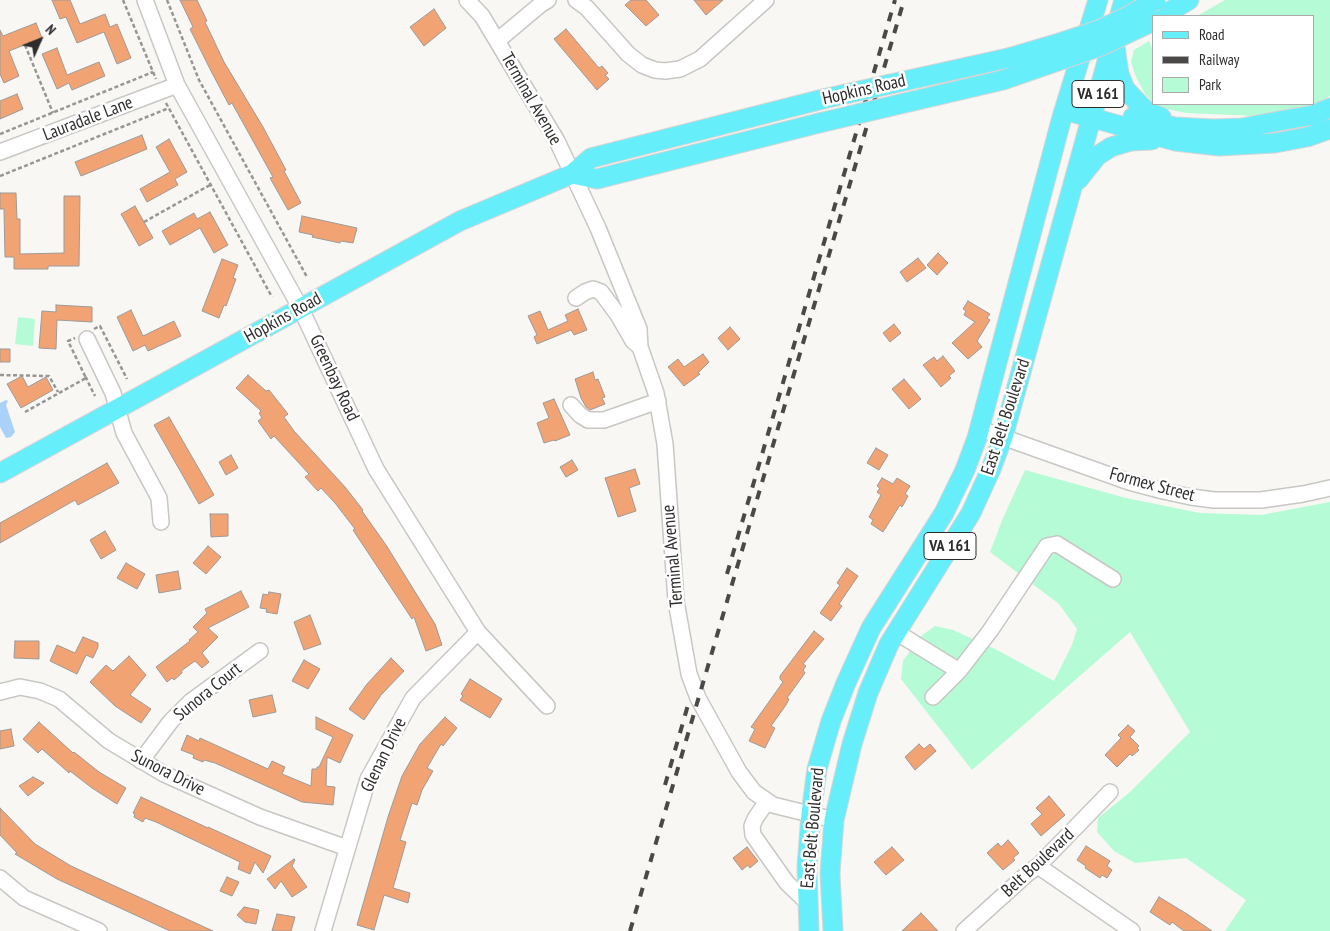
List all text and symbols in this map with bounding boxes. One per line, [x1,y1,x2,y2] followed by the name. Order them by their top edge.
[15,15,65,65] north arrow
[1152,15,1315,105] legend
[42,21,60,39] text: N
[1199,25,1225,44] text: Road
[496,49,566,149] street label: Terminal Avenue
[1199,50,1239,69] text: Railway
[820,70,908,110] street label: Hopkins Road
[1199,75,1221,94] text: Park
[1072,80,1124,108] road number: VA 161
[40,92,136,146] street label: Lauradale Lane
[241,288,325,348] street label: Hopkins Road
[305,331,363,425] street label: Greenbay Road
[977,356,1035,478] street label: East Belt Boulevard
[1107,463,1197,507] street label: Formex Street
[658,504,688,608] street label: Terminal Avenue
[924,532,976,560] road number: VA 161
[170,658,246,726] street label: Sunora Court
[357,714,411,796] street label: Glenan Drive
[128,745,208,801] street label: Sunora Drive
[797,767,829,889] street label: East Belt Boulevard
[997,824,1079,902] street label: Belt Boulevard

